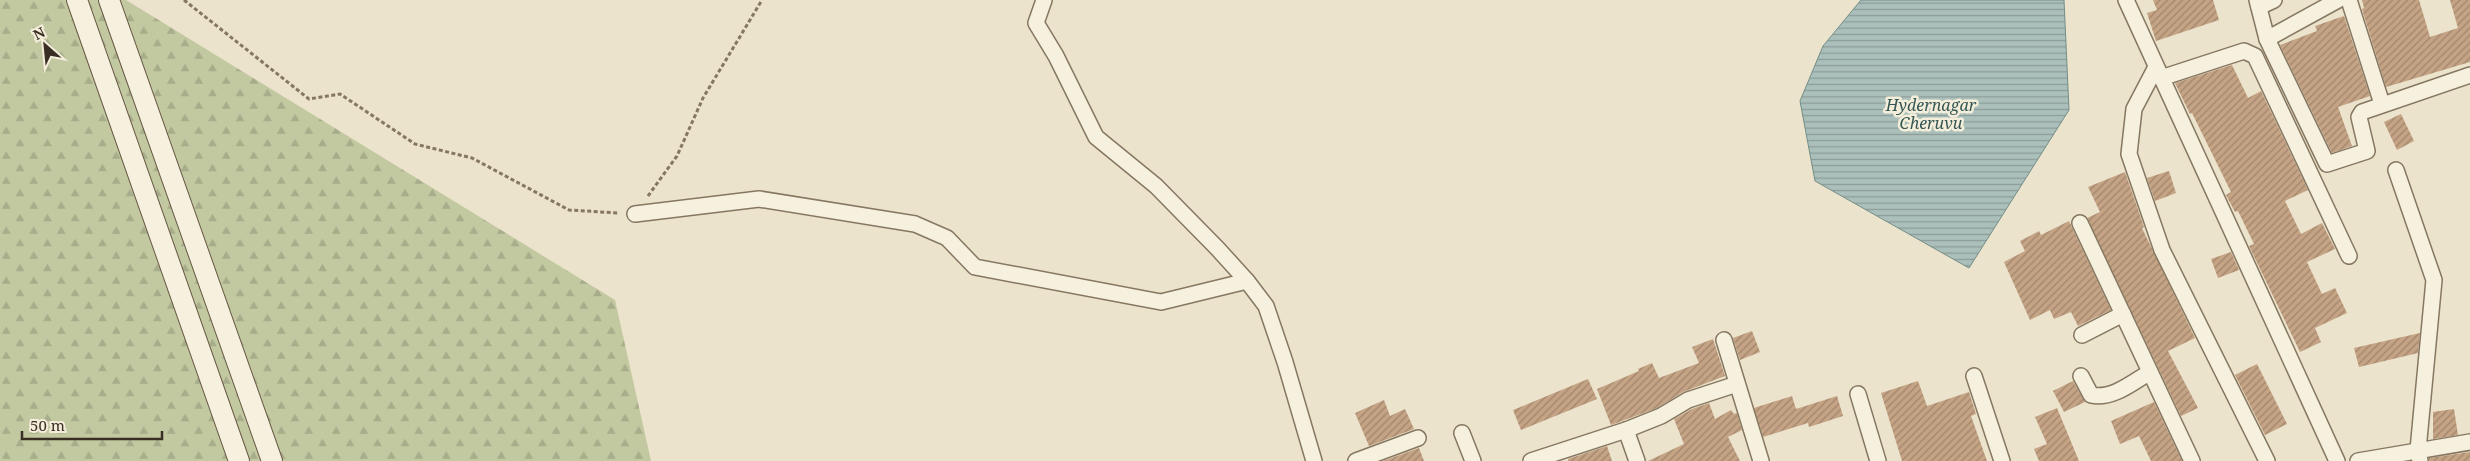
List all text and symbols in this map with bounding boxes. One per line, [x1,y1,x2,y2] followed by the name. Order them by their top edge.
[20,20,70,70] north arrow
[30,22,48,44] text: N
[1885,94,1977,134] water label: Hydernagar Cheruvu
[22,408,162,440] scale bar
[30,415,65,435] text: 50 m

